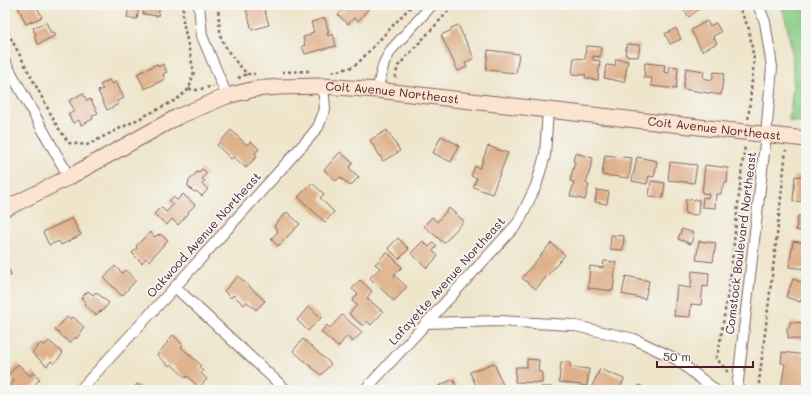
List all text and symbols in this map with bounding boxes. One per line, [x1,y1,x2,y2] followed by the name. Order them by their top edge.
[325,77,460,107] street label: Coit Avenue Northeast
[647,112,782,143] street label: Coit Avenue Northeast
[721,151,759,335] street label: Comstock Boulevard Northeast
[143,168,264,301] street label: Oakwood Avenue Northeast
[384,213,508,348] street label: Lafayette Avenue Northeast
[657,343,753,369] scale bar
[663,348,691,364] text: 50 m

